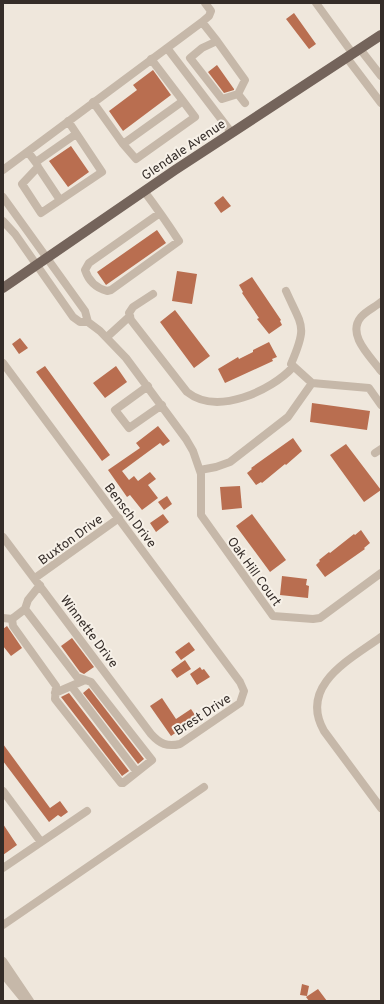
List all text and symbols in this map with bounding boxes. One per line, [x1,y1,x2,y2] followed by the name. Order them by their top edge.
[139,117,229,185] street label: Glendale Avenue
[100,481,159,552] street label: Bensch Drive
[36,512,106,569] street label: Buxton Drive
[223,534,284,610] street label: Oak Hill Court
[56,593,121,672] street label: Winnette Drive
[172,691,235,740] street label: Brest Drive

